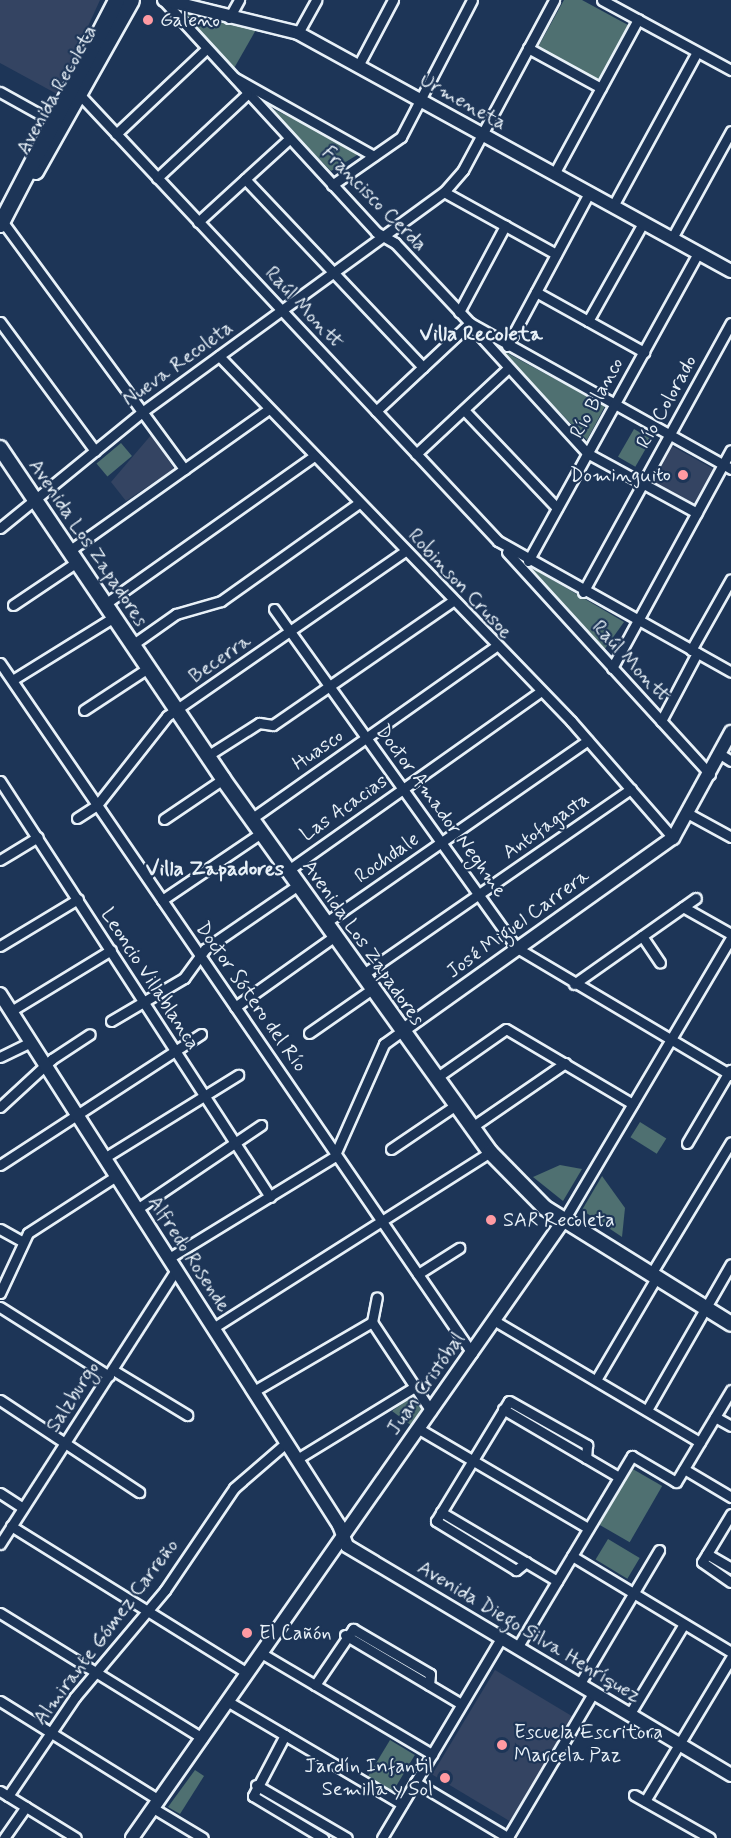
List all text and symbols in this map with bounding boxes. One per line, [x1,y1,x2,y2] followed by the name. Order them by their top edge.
[160,8,220,32] place label: Galeno
[141,13,155,27] marker: Galeno
[11,21,103,159] street label: Avenida Recoleta
[415,68,511,136] street label: Urmeneta
[316,141,432,257] street label: Francisco Cerda
[261,264,347,352] street label: Raúl Montt
[118,316,238,412] street label: Nueva Recoleta
[421,321,541,347] district label: Villa Recoleta
[631,350,703,454] street label: Río Colorado
[565,353,629,443] street label: Río Blanco
[23,455,153,631] street label: Avenida Los Zapadores
[570,463,671,487] place label: Dominguito
[676,468,690,482] marker: Dominguito
[403,524,517,644] street label: Robinson Crusoe
[588,618,674,706] street label: Raúl Montt
[184,629,256,689] street label: Becerra
[288,724,348,776] street label: Huasco
[373,724,509,898] street label: Doctor Amador Neghme
[296,769,392,847] street label: Las Acacias
[498,787,594,865] street label: Antofagasta
[350,827,424,889] street label: Rochdale
[147,856,283,882] district label: Villa Zapadores
[297,856,429,1030] street label: Avenida Los Zapadores
[442,864,594,984] street label: José Miguel Carrera
[95,904,205,1054] street label: Leoncio Villablanca
[190,918,312,1076] street label: Doctor Sótero del Río
[141,1189,237,1319] street label: Alfredo Rosende
[503,1208,617,1232] place label: SAR Recoleta
[484,1213,498,1227] marker: SAR Recoleta
[381,1327,471,1441] street label: Juan Cristóbal
[41,1357,105,1437] street label: Salzburgo
[27,1533,185,1731] street label: Almirante Gómez Carreño
[414,1556,644,1708] street label: Avenida Diego Silva Henríquez
[259,1621,335,1645] place label: El Cañón
[240,1626,254,1640] marker: El Cañón
[514,1721,660,1768] place label: Escuela Escritora Marcela Paz
[495,1738,509,1752] marker: Escuela Escritora Marcela Paz
[299,1754,433,1801] place label: Jardín Infantil Semilla y Sol
[438,1771,452,1785] marker: Jardín Infantil Semilla y Sol

